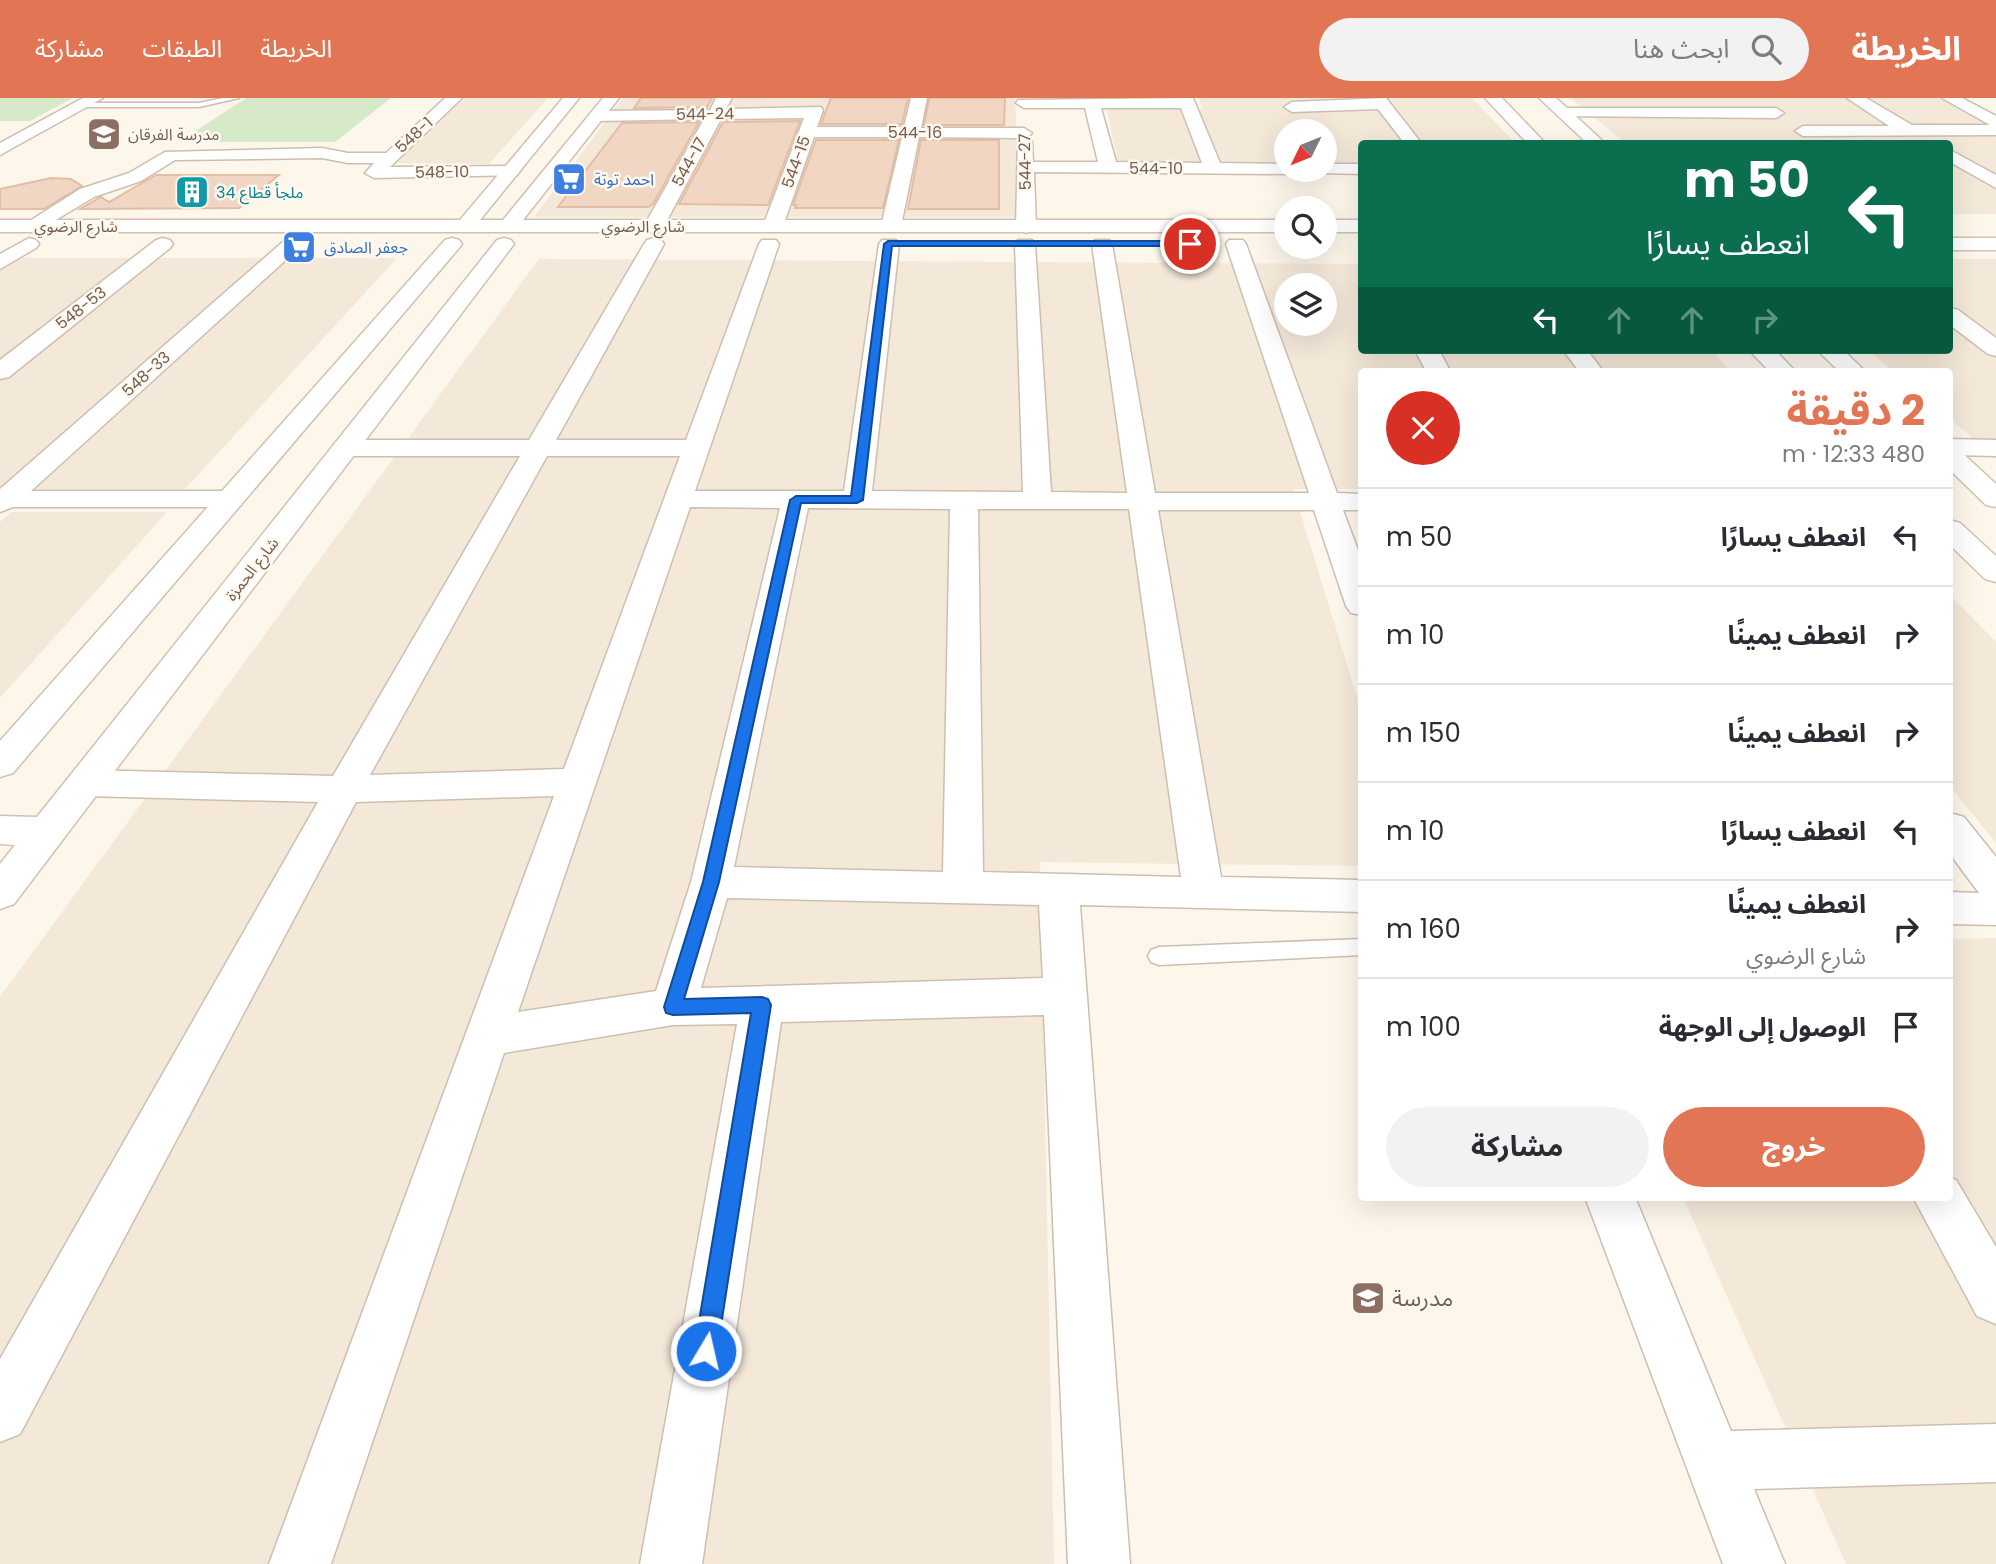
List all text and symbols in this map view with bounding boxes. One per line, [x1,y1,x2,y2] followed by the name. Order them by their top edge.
[1319,18,1809,81] search box
[1851,25,1961,72] text: الخريطة
[1747,30,1785,68] icon: search
[1633,31,1729,67] text: ابحث هنا
[35,32,104,65] text: مشاركة
[142,32,222,65] text: الطبقات
[260,32,332,65] text: الخريطة
[676,102,734,126] street label: 544-24
[390,112,438,158] street label: 548-1
[85,115,123,153] school or university icon: مدرسة الفرقان
[1274,119,1337,182] north arrow
[1274,119,1337,336] map controls
[888,121,942,144] street label: 544-16
[128,123,219,146] place label: مدرسة الفرقان
[666,133,712,191] street label: 544-17
[776,133,816,191] street label: 544-15
[1013,133,1037,191] street label: 544-27
[1684,146,1810,214] text: 50 m
[1129,157,1183,180] street label: 544-10
[415,160,469,184] street label: 548-10
[550,160,588,198] supermarket icon: احمد توتة
[594,168,654,191] place label: احمد توتة
[1834,168,1925,259] icon: left
[173,173,211,211] building icon: ملجأ قطاع 34
[216,181,303,205] place label: ملجأ قطاع 34
[1274,196,1337,259] button: search
[1160,214,1220,274] pin
[34,215,118,239] street label: شارع الرضوي
[601,215,685,239] street label: شارع الرضوي
[1646,220,1810,265] text: انعطف يسارًا
[1171,225,1209,263] icon: arrive
[280,228,318,266] supermarket icon: جعفر الصادق
[324,236,408,259] place label: جعفر الصادق
[1274,273,1337,336] button: layers
[51,281,111,335] street label: 548-53
[1527,301,1565,339] icon: left
[1600,301,1638,339] icon: ahead
[1673,301,1711,339] icon: ahead
[1746,301,1784,339] icon: right
[117,346,175,402] street label: 548-33
[1786,381,1925,440] text: 2 دقيقة
[1386,391,1460,465] button: close
[1782,438,1925,470] text: 480 m · 12:33
[1887,518,1925,556] icon: left
[1386,519,1452,555] text: 50 m
[1721,519,1866,555] text: انعطف يسارًا
[220,532,285,606] street label: شارع الحمزة
[1887,616,1925,654] icon: right
[1386,617,1444,653] text: 10 m
[1728,617,1866,653] text: انعطف يمينًا
[1887,714,1925,752] icon: right
[1386,715,1461,751] text: 150 m
[1728,715,1866,751] text: انعطف يمينًا
[1887,812,1925,850] icon: left
[1386,813,1444,849] text: 10 m
[1721,813,1866,849] text: انعطف يسارًا
[1728,886,1866,922] text: انعطف يمينًا
[1887,910,1925,948] icon: right
[1386,911,1461,947] text: 160 m
[1746,940,1866,972] text: شارع الرضوي
[1887,1008,1925,1046] icon: arrive
[1386,1009,1461,1045] text: 100 m
[1659,1009,1866,1045] text: الوصول إلى الوجهة
[1386,1107,1649,1187] button: مشاركة
[1663,1107,1925,1187] button: خروج
[1349,1279,1387,1317] school or university icon: مدرسة
[1392,1282,1453,1314] place label: مدرسة
[669,1314,743,1388] position arrow

